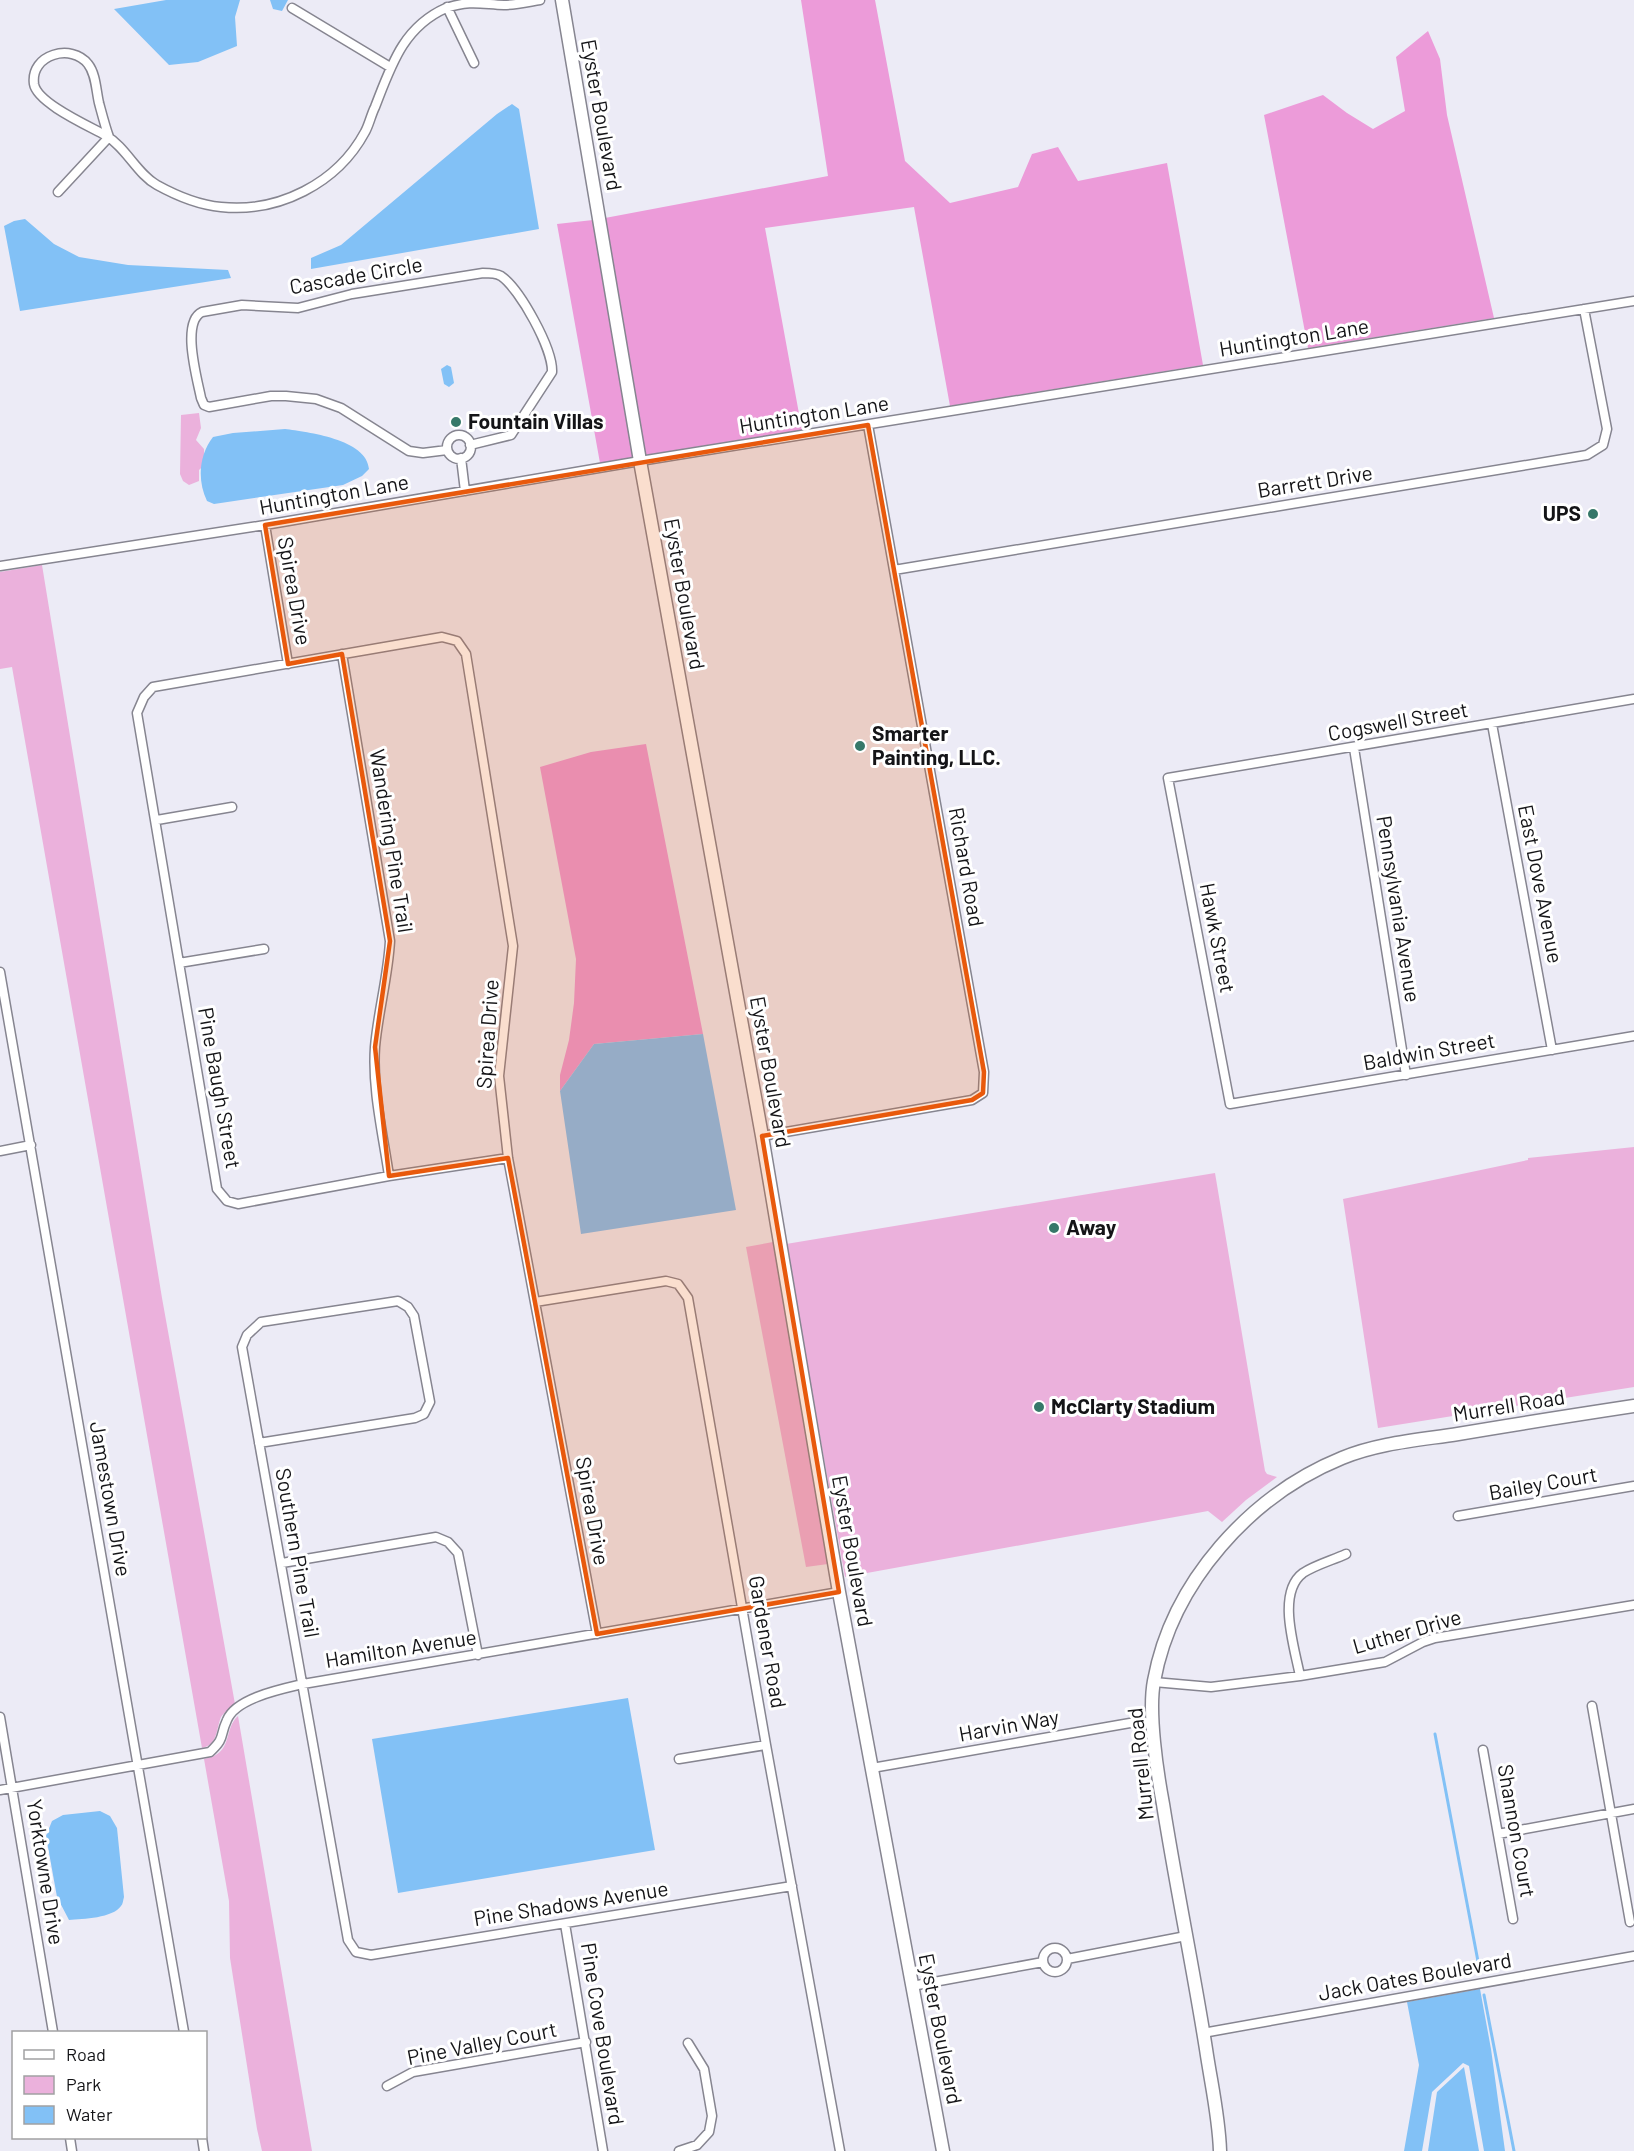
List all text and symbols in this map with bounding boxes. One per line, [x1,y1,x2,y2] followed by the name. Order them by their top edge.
[577,37,628,192] street label: Eyster Boulevard
[287,251,424,299] street label: Cascade Circle
[1217,312,1370,361] street label: Huntington Lane
[737,389,890,438] street label: Huntington Lane
[468,408,604,433] place label: Fountain Villas
[449,415,463,429] marker: Fountain Villas
[1255,459,1374,502] street label: Barrett Drive
[257,468,410,519] street label: Huntington Lane
[1543,500,1581,525] place label: UPS
[1586,507,1600,521] marker: UPS
[660,516,711,671] street label: Eyster Boulevard
[274,535,317,647] street label: Spirea Drive
[1326,696,1470,745] street label: Cogswell Street
[872,720,1001,769] place label: Smarter Painting, LLC.
[853,739,867,753] marker: Smarter Painting, LLC.
[366,747,419,934] street label: Wandering Pine Trail
[1514,802,1569,965] street label: East Dove Avenue
[945,805,990,928] street label: Richard Road
[1372,814,1427,1004] street label: Pennsylvania Avenue
[1196,881,1241,995] street label: Hawk Street
[470,978,503,1089] street label: Spirea Drive
[746,994,797,1149] street label: Eyster Boulevard
[194,1005,247,1170] street label: Pine Baugh Street
[1361,1027,1497,1074] street label: Baldwin Street
[1066,1214,1117,1239] place label: Away
[1047,1221,1061,1235] marker: Away
[1451,1383,1567,1426] street label: Murrell Road
[1051,1393,1215,1418] place label: McClarty Stadium
[1032,1400,1046,1414] marker: McClarty Stadium
[86,1419,137,1578] street label: Jamestown Drive
[572,1455,615,1567] street label: Spirea Drive
[1487,1461,1599,1504] street label: Bailey Court
[271,1466,326,1640] street label: Southern Pine Trail
[828,1473,879,1628] street label: Eyster Boulevard
[745,1573,792,1710] street label: Gardener Road
[1349,1603,1464,1658] street label: Luther Drive
[323,1623,478,1672] street label: Hamilton Avenue
[957,1703,1061,1746] street label: Harvin Way
[1121,1707,1158,1822] street label: Murrell Road
[1493,1762,1541,1899] street label: Shannon Court
[23,1797,70,1946] street label: Yorktowne Drive
[472,1875,670,1930] street label: Pine Shadows Avenue
[577,1941,630,2127] street label: Pine Cove Boulevard
[1316,1946,1513,2005] street label: Jack Oates Boulevard
[915,1951,968,2106] street label: Eyster Boulevard
[405,2016,559,2069] street label: Pine Valley Court
[12,2031,207,2139] legend
[66,2043,106,2065] text: Road
[66,2073,101,2095] text: Park
[66,2103,113,2125] text: Water

